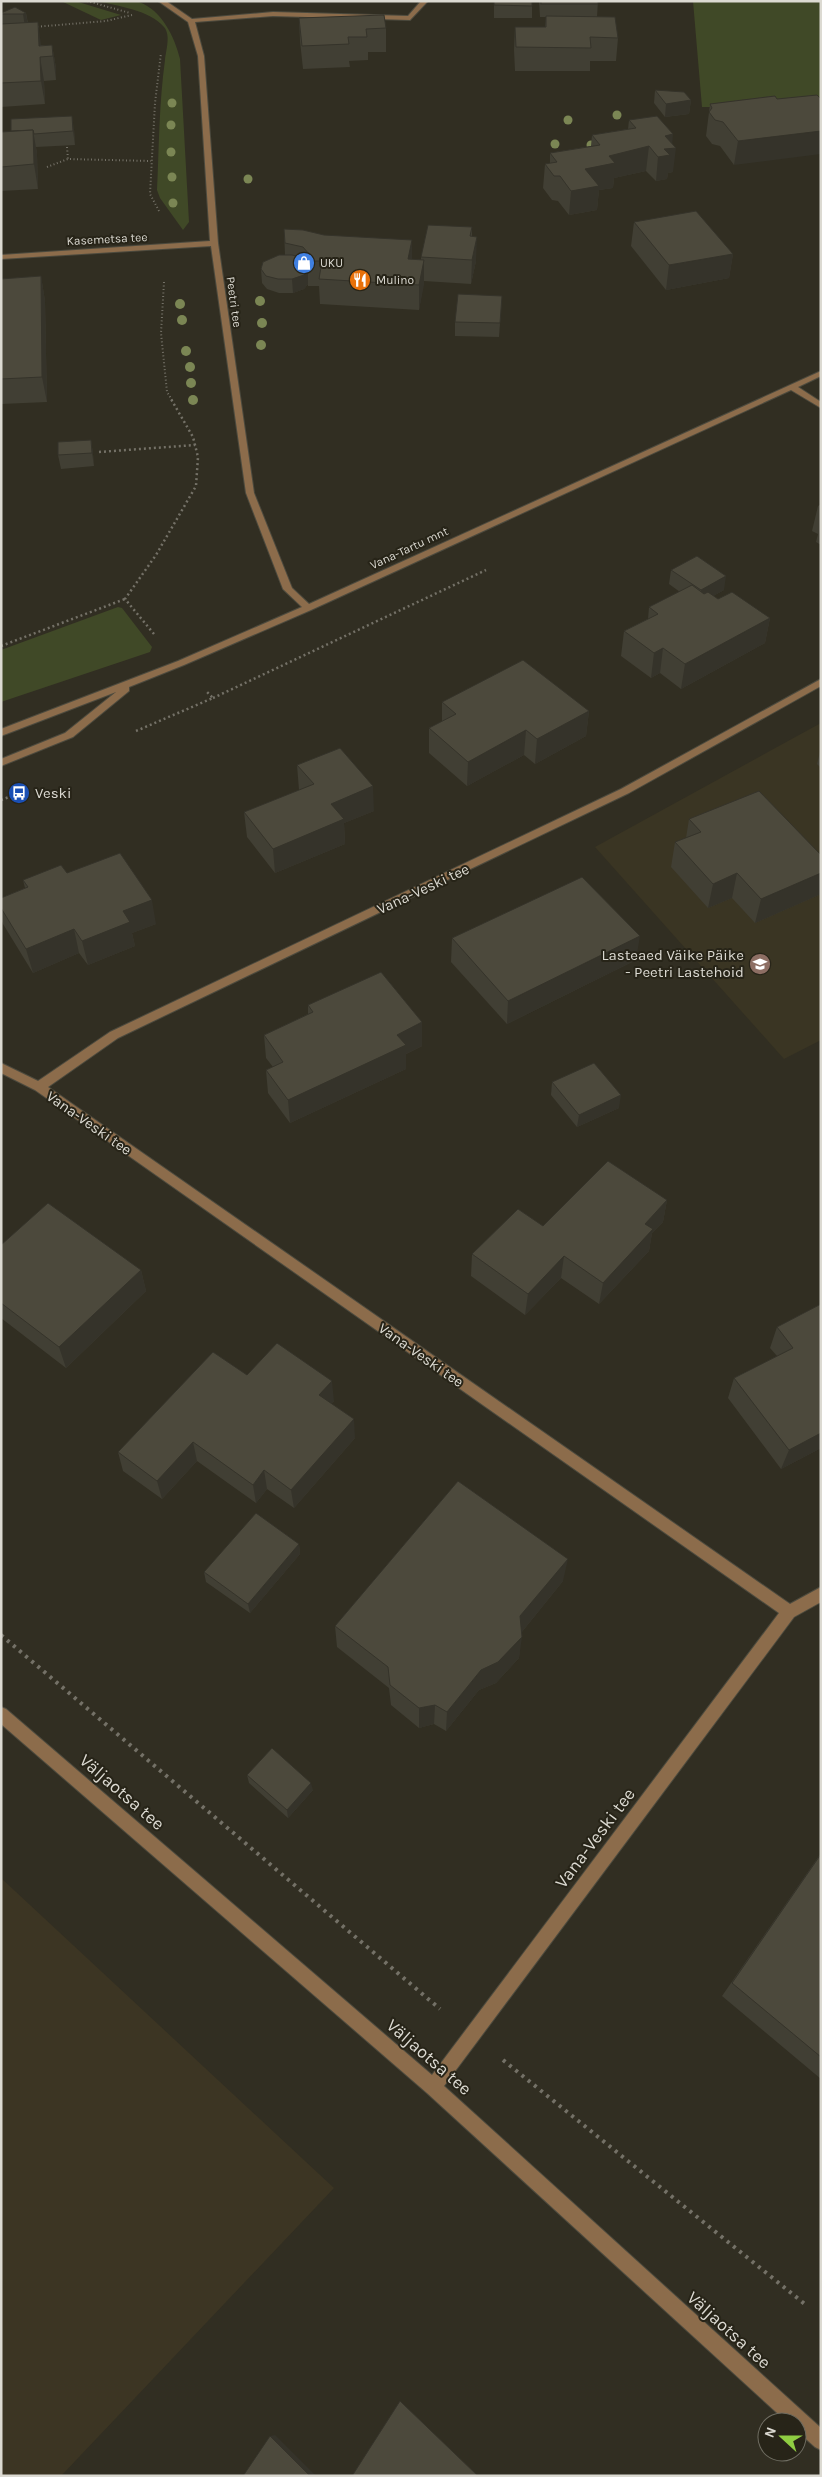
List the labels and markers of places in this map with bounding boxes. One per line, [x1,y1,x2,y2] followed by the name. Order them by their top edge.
[292,251,316,275] shop icon: UKU
[320,256,343,270] place label: UKU
[348,268,372,292] restaurant icon: Mulino
[376,273,414,287] place label: Mulino
[7,781,31,805] bus stop icon: Veski
[35,784,71,802] place label: Veski
[602,946,744,981] place label: Lasteaed Väike Päike - Peetri Lastehoid
[748,952,772,976] school or university icon: Lasteaed Väike Päike - Peetri Lastehoid

